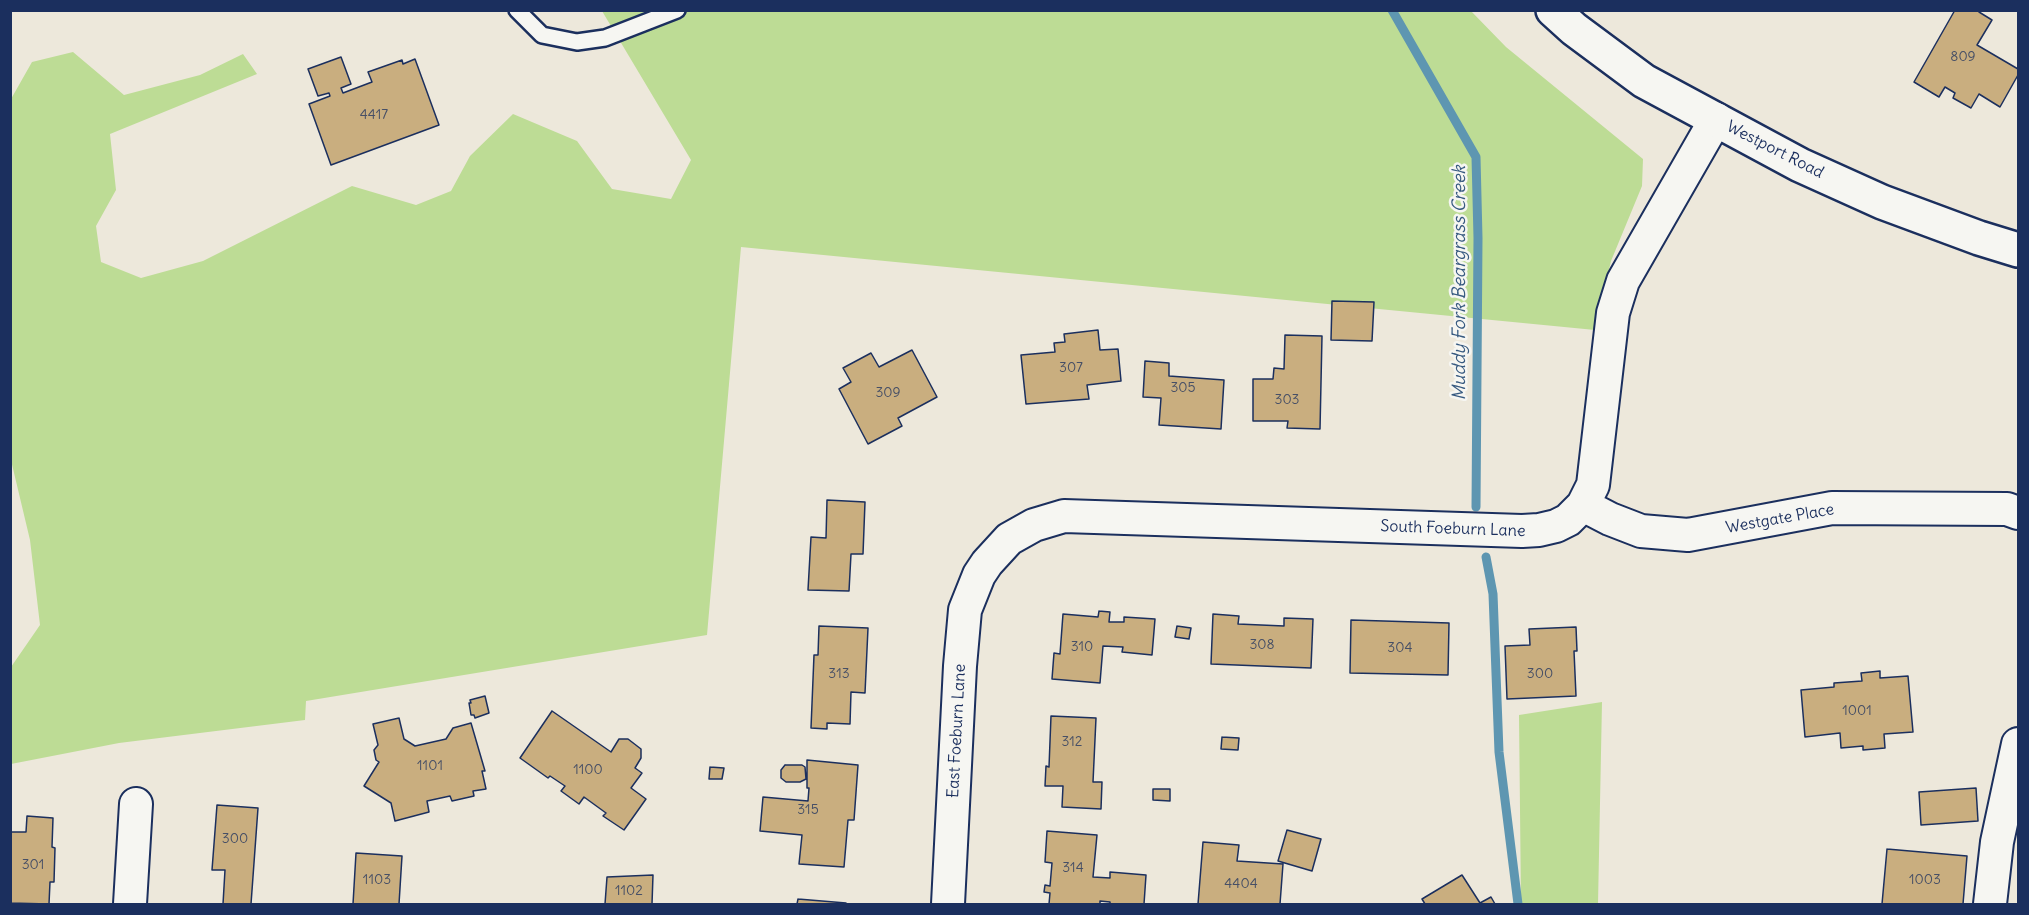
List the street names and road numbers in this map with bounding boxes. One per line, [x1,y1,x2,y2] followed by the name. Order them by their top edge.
[1723,117,1827,183] street label: Westport Road
[1724,500,1836,538] street label: Westgate Place
[1380,517,1526,541] street label: South Foeburn Lane
[944,664,970,798] street label: East Foeburn Lane

